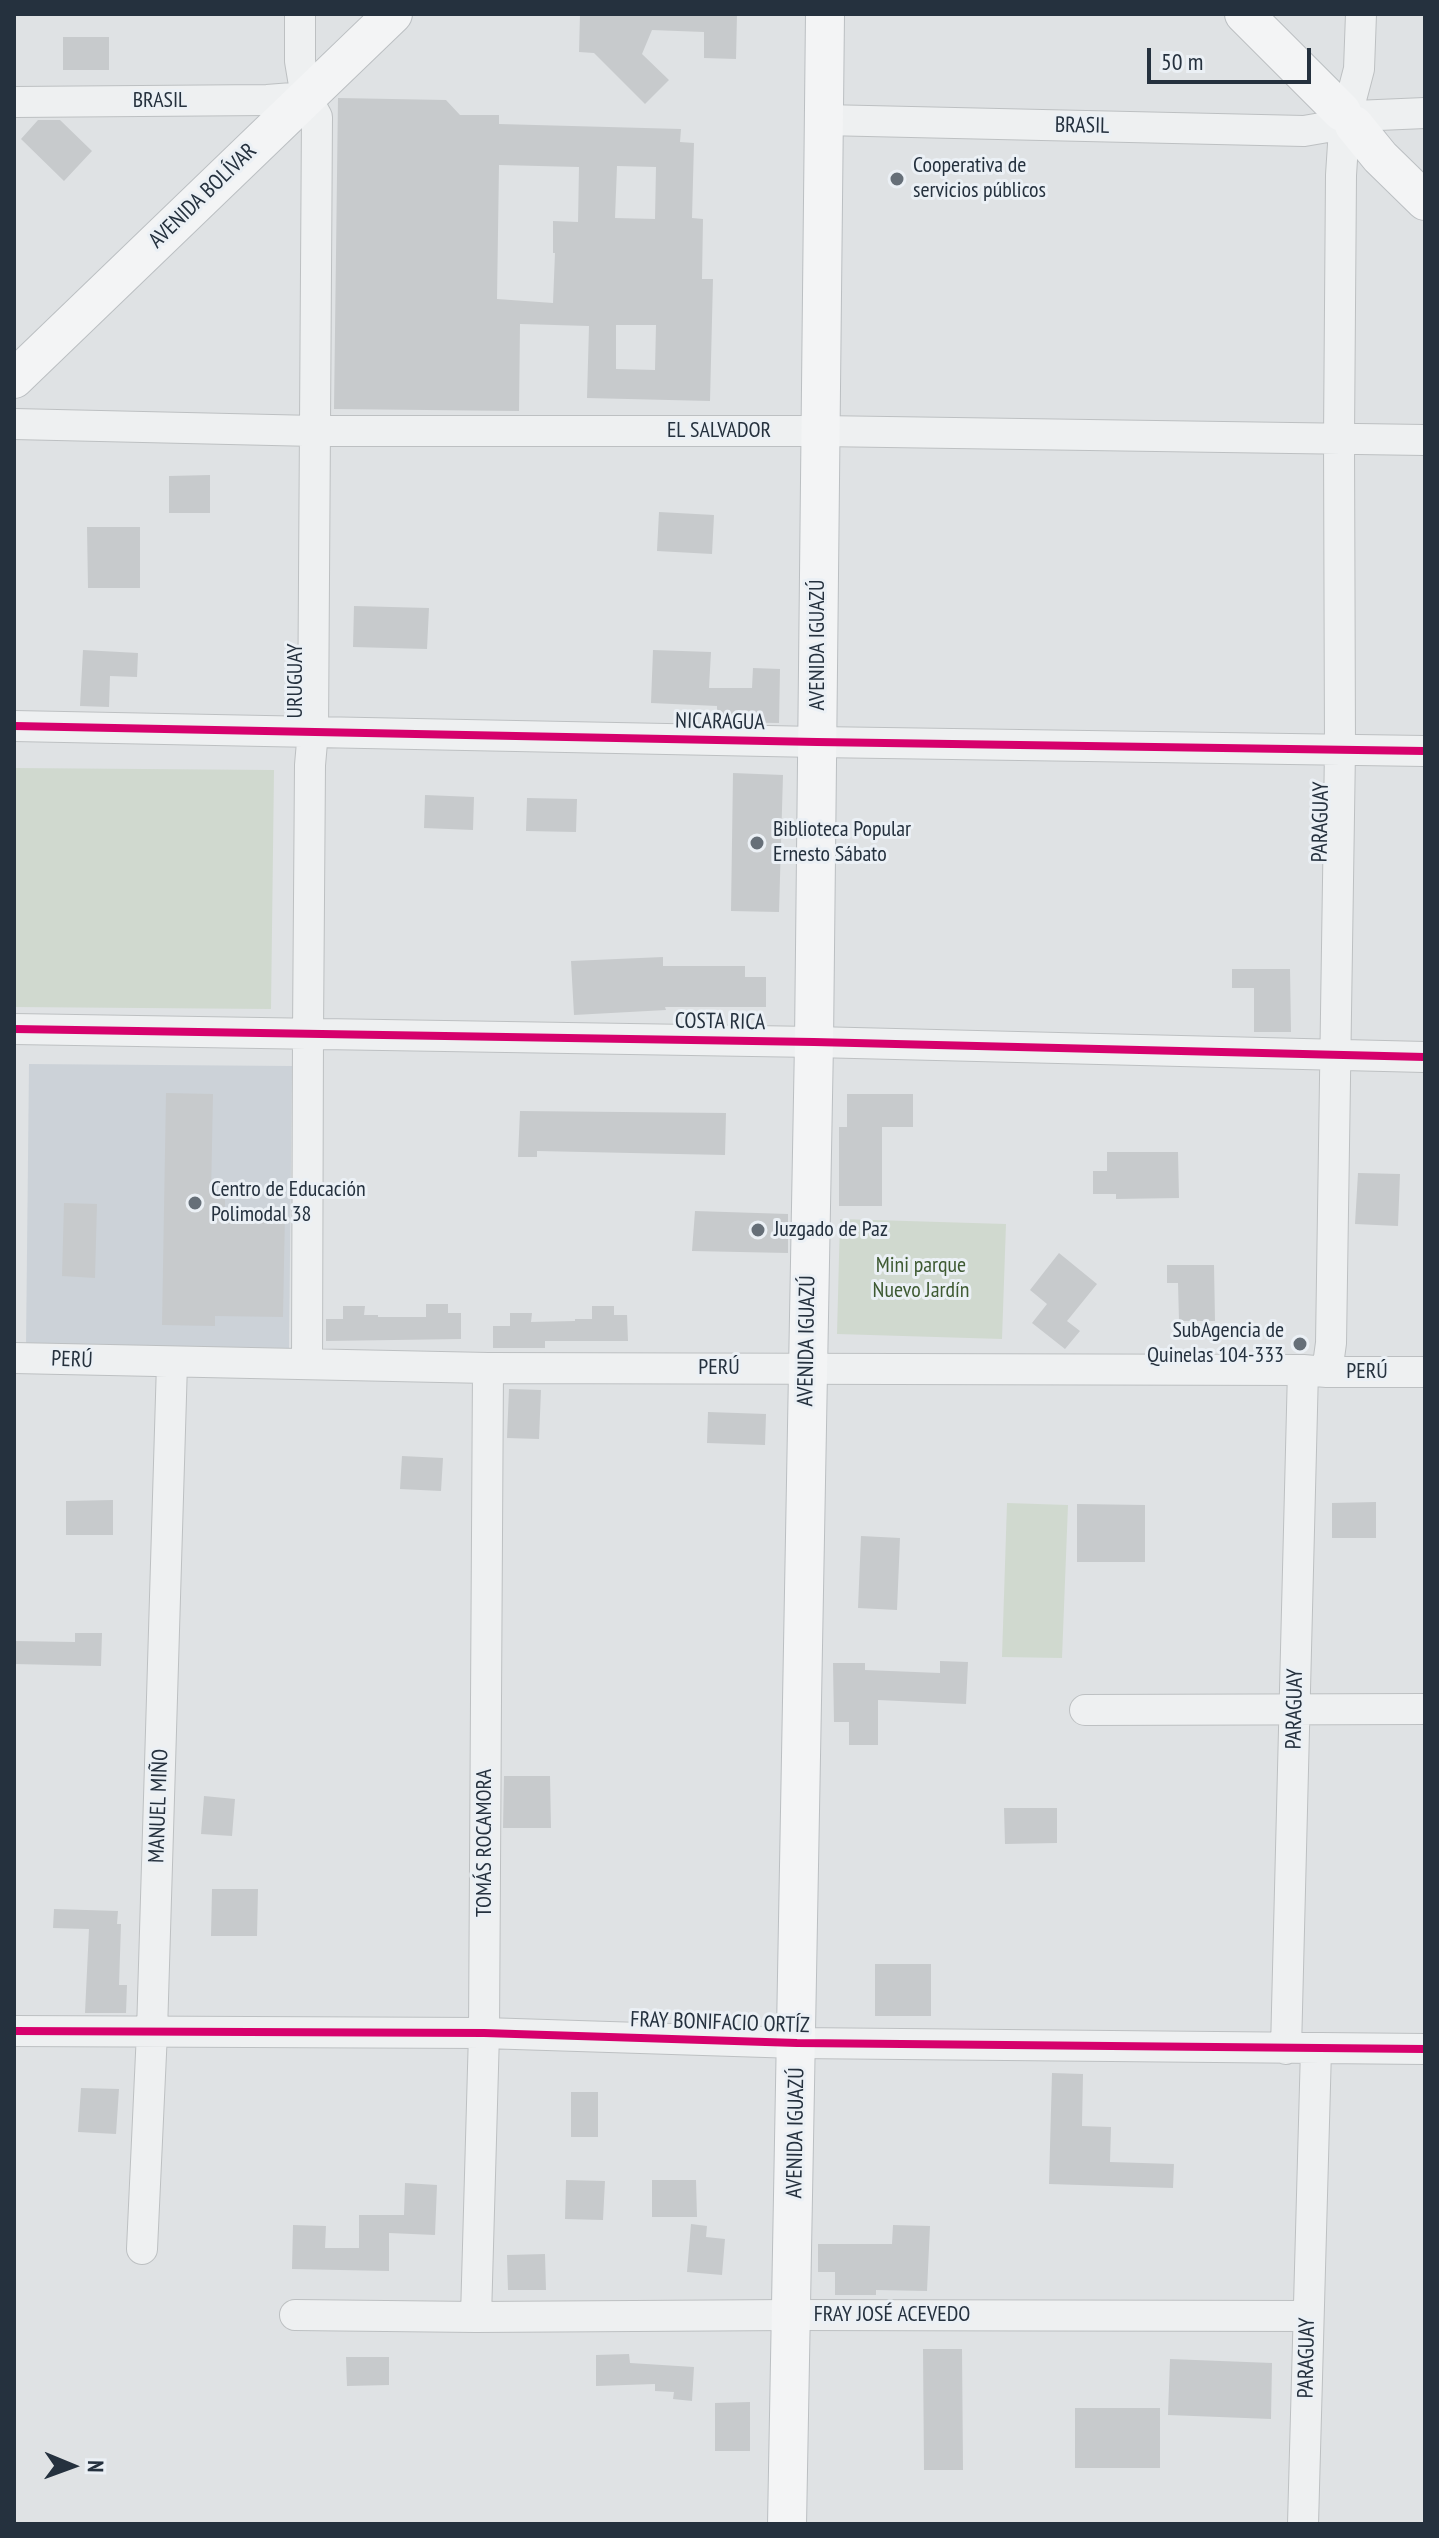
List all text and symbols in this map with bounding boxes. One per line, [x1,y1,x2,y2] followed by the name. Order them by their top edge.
[1151,32,1315,82] scale bar
[1161,46,1203,77] text: 50 m
[133,88,187,114] street label: BRASIL
[1055,112,1109,140] street label: BRASIL
[144,138,262,254] street label: AVENIDA BOLÍVAR
[913,153,1046,204] place label: Cooperativa de servicios públicos
[888,170,906,188] marker: Cooperativa de servicios públicos
[667,418,771,444] street label: EL SALVADOR
[805,580,831,710] street label: AVENIDA IGUAZÚ
[283,644,309,718] street label: URUGUAY
[675,708,765,736] street label: NICARAGUA
[1307,781,1335,863] street label: PARAGUAY
[773,817,911,868] place label: Biblioteca Popular Ernesto Sábato
[748,834,766,852] marker: Biblioteca Popular Ernesto Sábato
[675,1008,765,1036] street label: COSTA RICA
[211,1177,366,1228] place label: Centro de Educación Polimodal 38
[186,1194,204,1212] marker: Centro de Educación Polimodal 38
[774,1217,888,1243] place label: Juzgado de Paz
[749,1221,767,1239] marker: Juzgado de Paz
[873,1253,969,1304] park label: Mini parque Nuevo Jardín
[793,1275,821,1407] street label: AVENIDA IGUAZÚ
[1147,1318,1284,1370] place label: SubAgencia de Quinelas 104-333
[1291,1335,1309,1353] marker: SubAgencia de Quinelas 104-333
[51,1346,93,1374] street label: PERÚ
[698,1355,740,1381] street label: PERÚ
[1346,1359,1388,1385] street label: PERÚ
[1281,1668,1309,1750] street label: PARAGUAY
[144,1749,174,1863] street label: MANUEL MIÑO
[472,1769,498,1917] street label: TOMÁS ROCAMORA
[630,2007,810,2039] street label: FRAY BONIFACIO ORTÍZ
[782,2067,810,2199] street label: AVENIDA IGUAZÚ
[814,2302,970,2328] street label: FRAY JOSÉ ACEVEDO
[1293,2317,1321,2399] street label: PARAGUAY
[32,2426,112,2506] north arrow
[82,2460,110,2473] text: N

